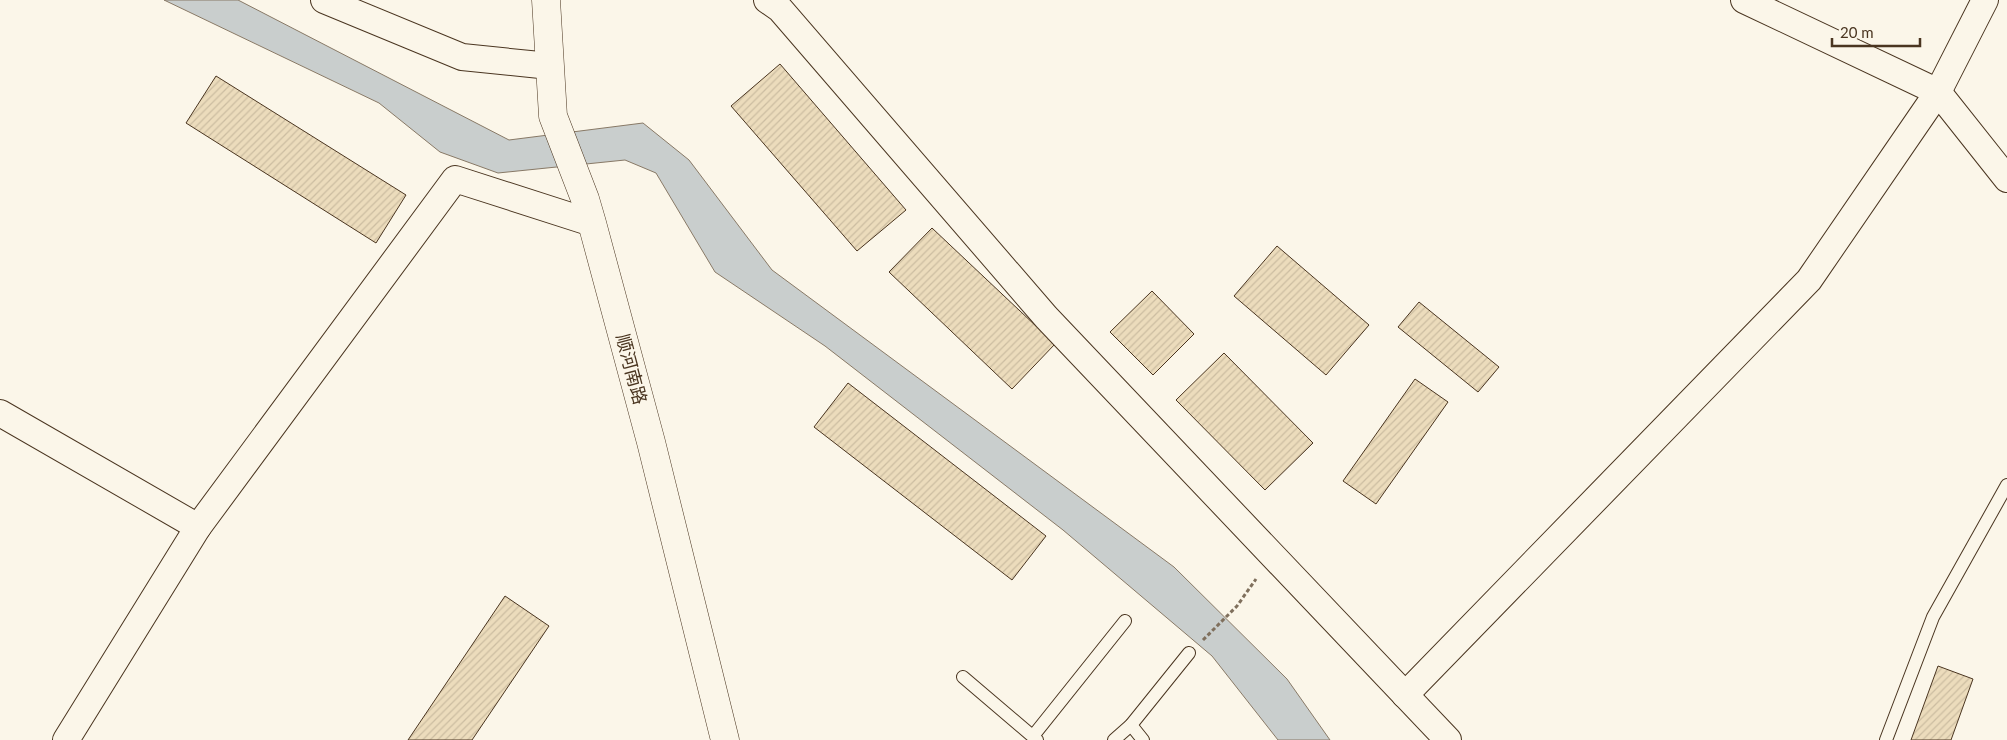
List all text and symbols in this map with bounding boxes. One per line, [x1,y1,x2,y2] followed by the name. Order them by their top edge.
[1832,15,1920,47] scale bar
[1840,23,1874,41] text: 20 m
[612,331,652,407] street label: 顺河南路

